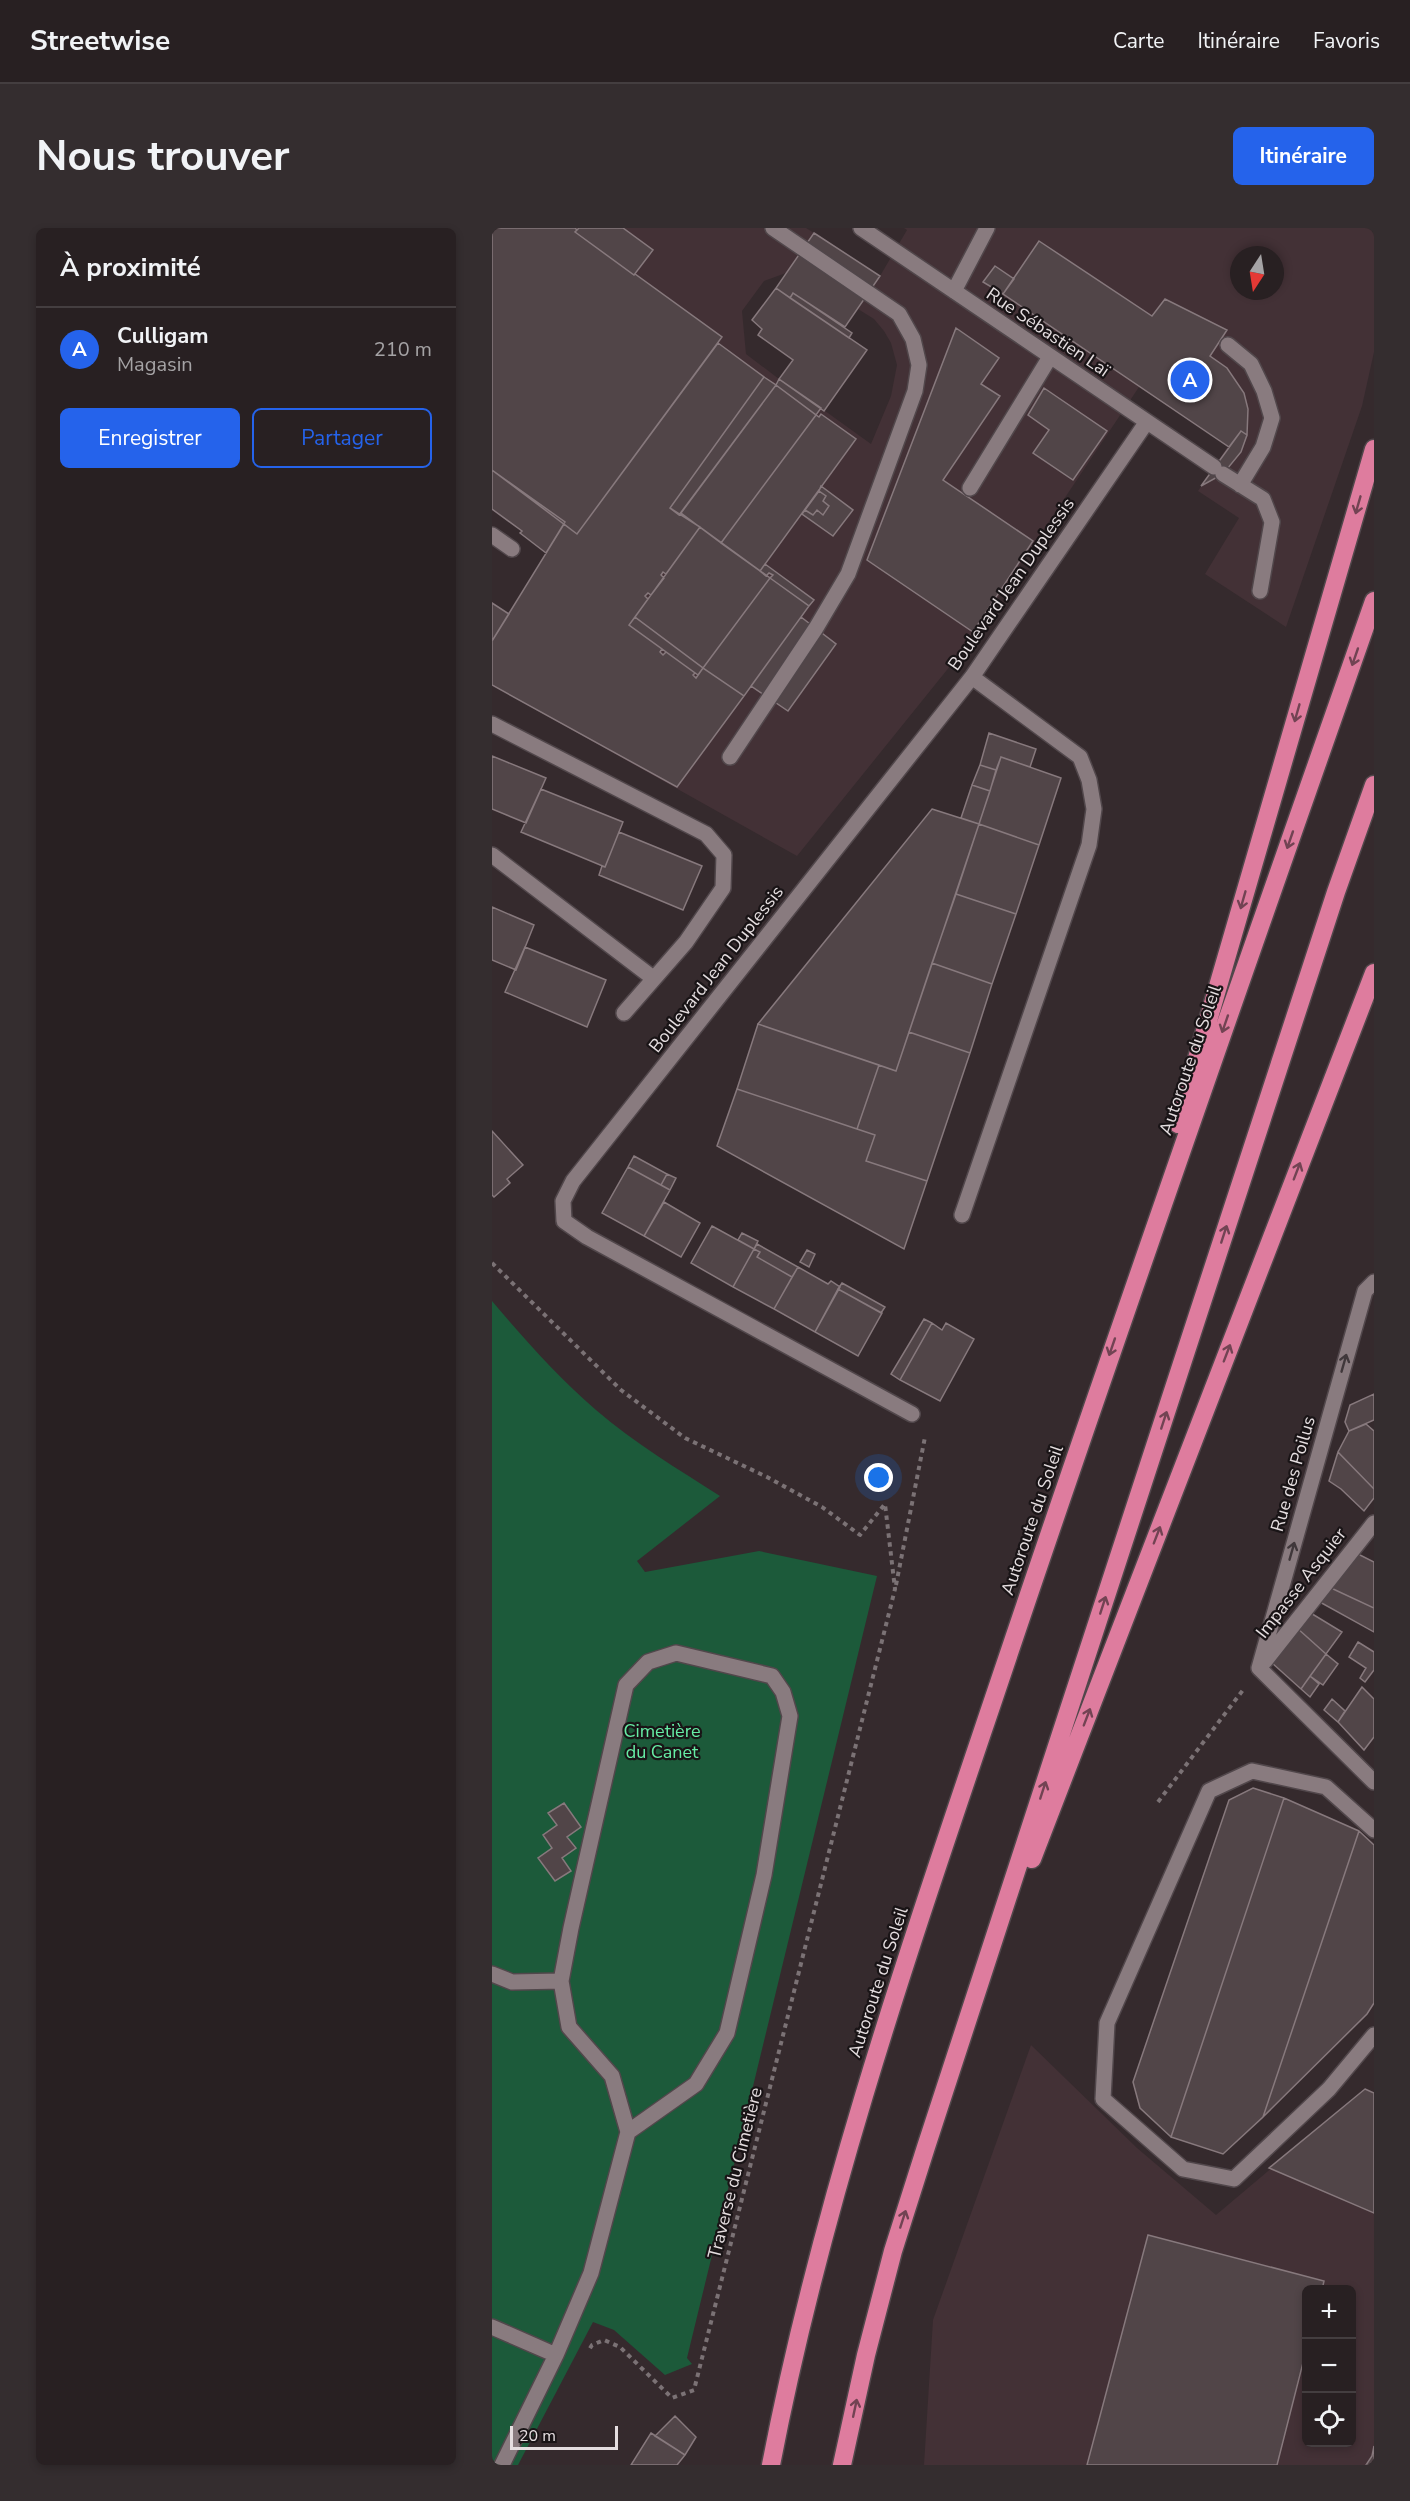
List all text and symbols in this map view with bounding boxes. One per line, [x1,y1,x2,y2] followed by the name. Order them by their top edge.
[30,22,170,60] text: Streetwise
[1113,27,1164,55] text: Carte
[1197,27,1280,55] text: Itinéraire
[1313,27,1380,55] text: Favoris
[1233,127,1374,185] button: Itinéraire
[36,128,289,185] text: Nous trouver
[1230,246,1284,300] north arrow
[60,250,201,285] text: À proximité
[982,282,1115,383] street label: Rue Sébastien Laï
[117,321,209,351] text: Culligam
[72,336,87,363] text: A
[374,336,432,363] text: 210 m
[117,351,193,378] text: Magasin
[1170,358,1210,402] pin: A
[60,408,240,468] button: Enregistrer
[252,408,432,468] button: Partager
[942,493,1080,675] street label: Boulevard Jean Duplessis
[1352,495,1363,514] one-way arrow
[1348,647,1359,665] one-way arrow
[1291,703,1303,722] one-way arrow
[1283,831,1294,849] one-way arrow
[643,881,789,1057] street label: Boulevard Jean Duplessis
[1237,890,1248,909] one-way arrow
[1153,981,1227,1138] street label: Autoroute du Soleil
[1219,1014,1230,1033] one-way arrow
[1292,1162,1303,1181] one-way arrow
[1220,1225,1231,1244] one-way arrow
[1105,1337,1116,1356] one-way arrow
[1222,1344,1233,1363] one-way arrow
[1339,1354,1351,1373] one-way arrow
[1159,1411,1170,1430] one-way arrow
[1265,1414,1321,1534] street label: Rue des Poilus
[995,1441,1069,1598] street label: Autoroute du Soleil
[864,1463,893,1492] your location
[1250,1522,1352,1643] street label: Impasse Asquier
[1152,1526,1163,1545] one-way arrow
[1287,1542,1298,1561] one-way arrow
[1099,1596,1110,1615] one-way arrow
[1082,1708,1093,1727] one-way arrow
[623,1719,701,1764] park label: Cimetière du Canet
[1038,1781,1049,1800] one-way arrow
[842,1903,914,2060] street label: Autoroute du Soleil
[702,2085,768,2261] street label: Traverse du Cimetière
[898,2210,909,2229] one-way arrow
[1302,2285,1356,2447] map controls
[1302,2285,1356,2339] button: +
[1302,2339,1356,2393] button: −
[1302,2393,1356,2447] button: locate
[850,2399,861,2418] one-way arrow
[510,2423,618,2450] scale bar
[519,2425,556,2447] text: 20 m

